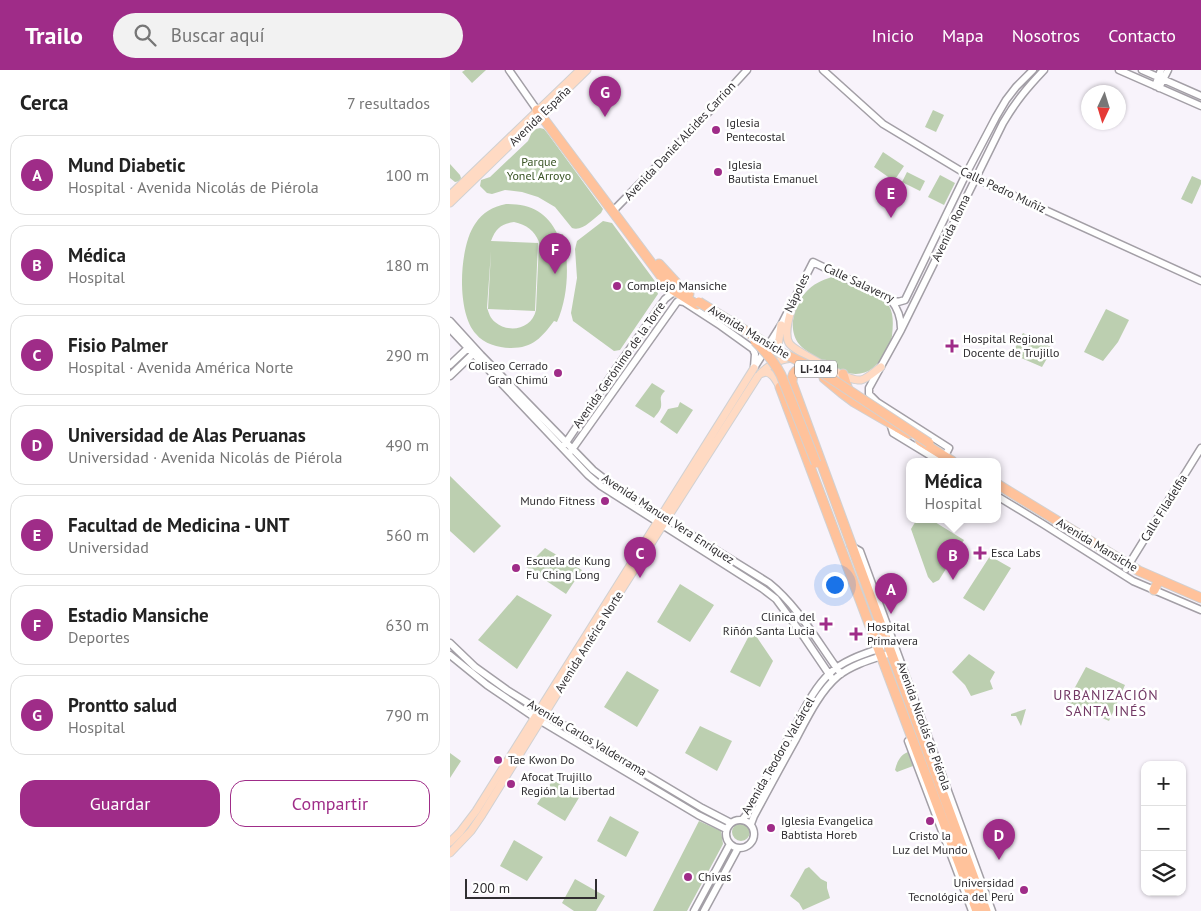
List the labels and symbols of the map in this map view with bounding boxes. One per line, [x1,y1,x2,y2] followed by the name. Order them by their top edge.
[589,76,621,117] pin: G
[621,78,739,203] street label: Avenida Daniel Alcides Carrion
[506,82,574,149] street label: Avenida España
[1081,85,1126,130] north arrow
[726,115,785,144] place label: Iglesia Pentecostal
[710,124,722,136] marker: Iglesia Pentecostal
[507,154,571,183] park label: Parque Yonel Arroyo
[728,157,818,186] place label: Iglesia Bautista Emanuel
[958,163,1048,216] street label: Calle Pedro Muñiz
[712,166,724,178] marker: Iglesia Bautista Emanuel
[875,177,907,218] pin: E
[928,192,973,264] street label: Avenida Roma
[539,233,571,274] pin: F
[822,260,897,306] street label: Calle Salaverry
[781,271,812,315] street label: Nápoles
[627,278,727,293] place label: Complejo Mansiche
[611,280,623,292] marker: Complejo Mansiche
[569,299,668,431] street label: Avenida Gerónimo de la Torre
[706,301,793,362] street label: Avenida Mansiche
[963,331,1060,360] place label: Hospital Regional Docente de Trujillo
[945,339,959,353] marker: Hospital Regional Docente de Trujillo
[468,358,548,387] place label: Coliseo Cerrado Gran Chimú
[795,360,837,378] road number: LI-104
[552,367,564,379] marker: Coliseo Cerrado Gran Chimú
[599,470,737,567] street label: Avenida Manuel Vera Enríquez
[1137,471,1190,544] street label: Calle Filadelfia
[520,493,595,508] place label: Mundo Fitness
[599,495,611,507] marker: Mundo Fitness
[1054,514,1141,575] street label: Avenida Mansiche
[624,537,656,578] pin: C
[937,539,969,580] pin: B
[991,545,1041,560] place label: Esca Labs
[973,546,987,560] marker: Esca Labs
[526,553,610,582] place label: Escuela de Kung Fu Ching Long
[510,562,522,574] marker: Escuela de Kung Fu Ching Long
[822,572,848,598] your location
[875,573,907,614] pin: A
[551,588,626,695] street label: Avenida América Norte
[723,609,815,638] place label: Clinica del Riñón Santa Lucia
[819,617,833,631] marker: Clinica del Riñón Santa Lucia
[867,619,918,648] place label: Hospital Primavera
[849,627,863,641] marker: Hospital Primavera
[894,659,955,792] street label: Avenida Nicolás de Piérola
[1053,686,1159,720] district label: URBANIZACIÓN SANTA INÉS
[738,694,818,817] street label: Avenida Teodoro Valcárcel
[525,696,650,779] street label: Avenida Carlos Valderrama
[508,752,575,767] place label: Tae Kwon Do
[492,754,504,766] marker: Tae Kwon Do
[521,769,615,798] place label: Afocat Trujillo Región la Libertad
[505,778,517,790] marker: Afocat Trujillo Región la Libertad
[781,813,873,842] place label: Iglesia Evangelica Babtista Horeb
[924,815,936,827] marker: Cristo la Luz del Mundo
[983,819,1015,860] pin: D
[765,822,777,834] marker: Iglesia Evangelica Babtista Horeb
[892,828,968,857] place label: Cristo la Luz del Mundo
[698,869,731,884] place label: Chivas
[682,871,694,883] marker: Chivas
[908,875,1014,904] place label: Universidad Tecnológica del Perú
[465,876,598,899] scale bar
[1018,884,1030,896] marker: Universidad Tecnológica del Perú

